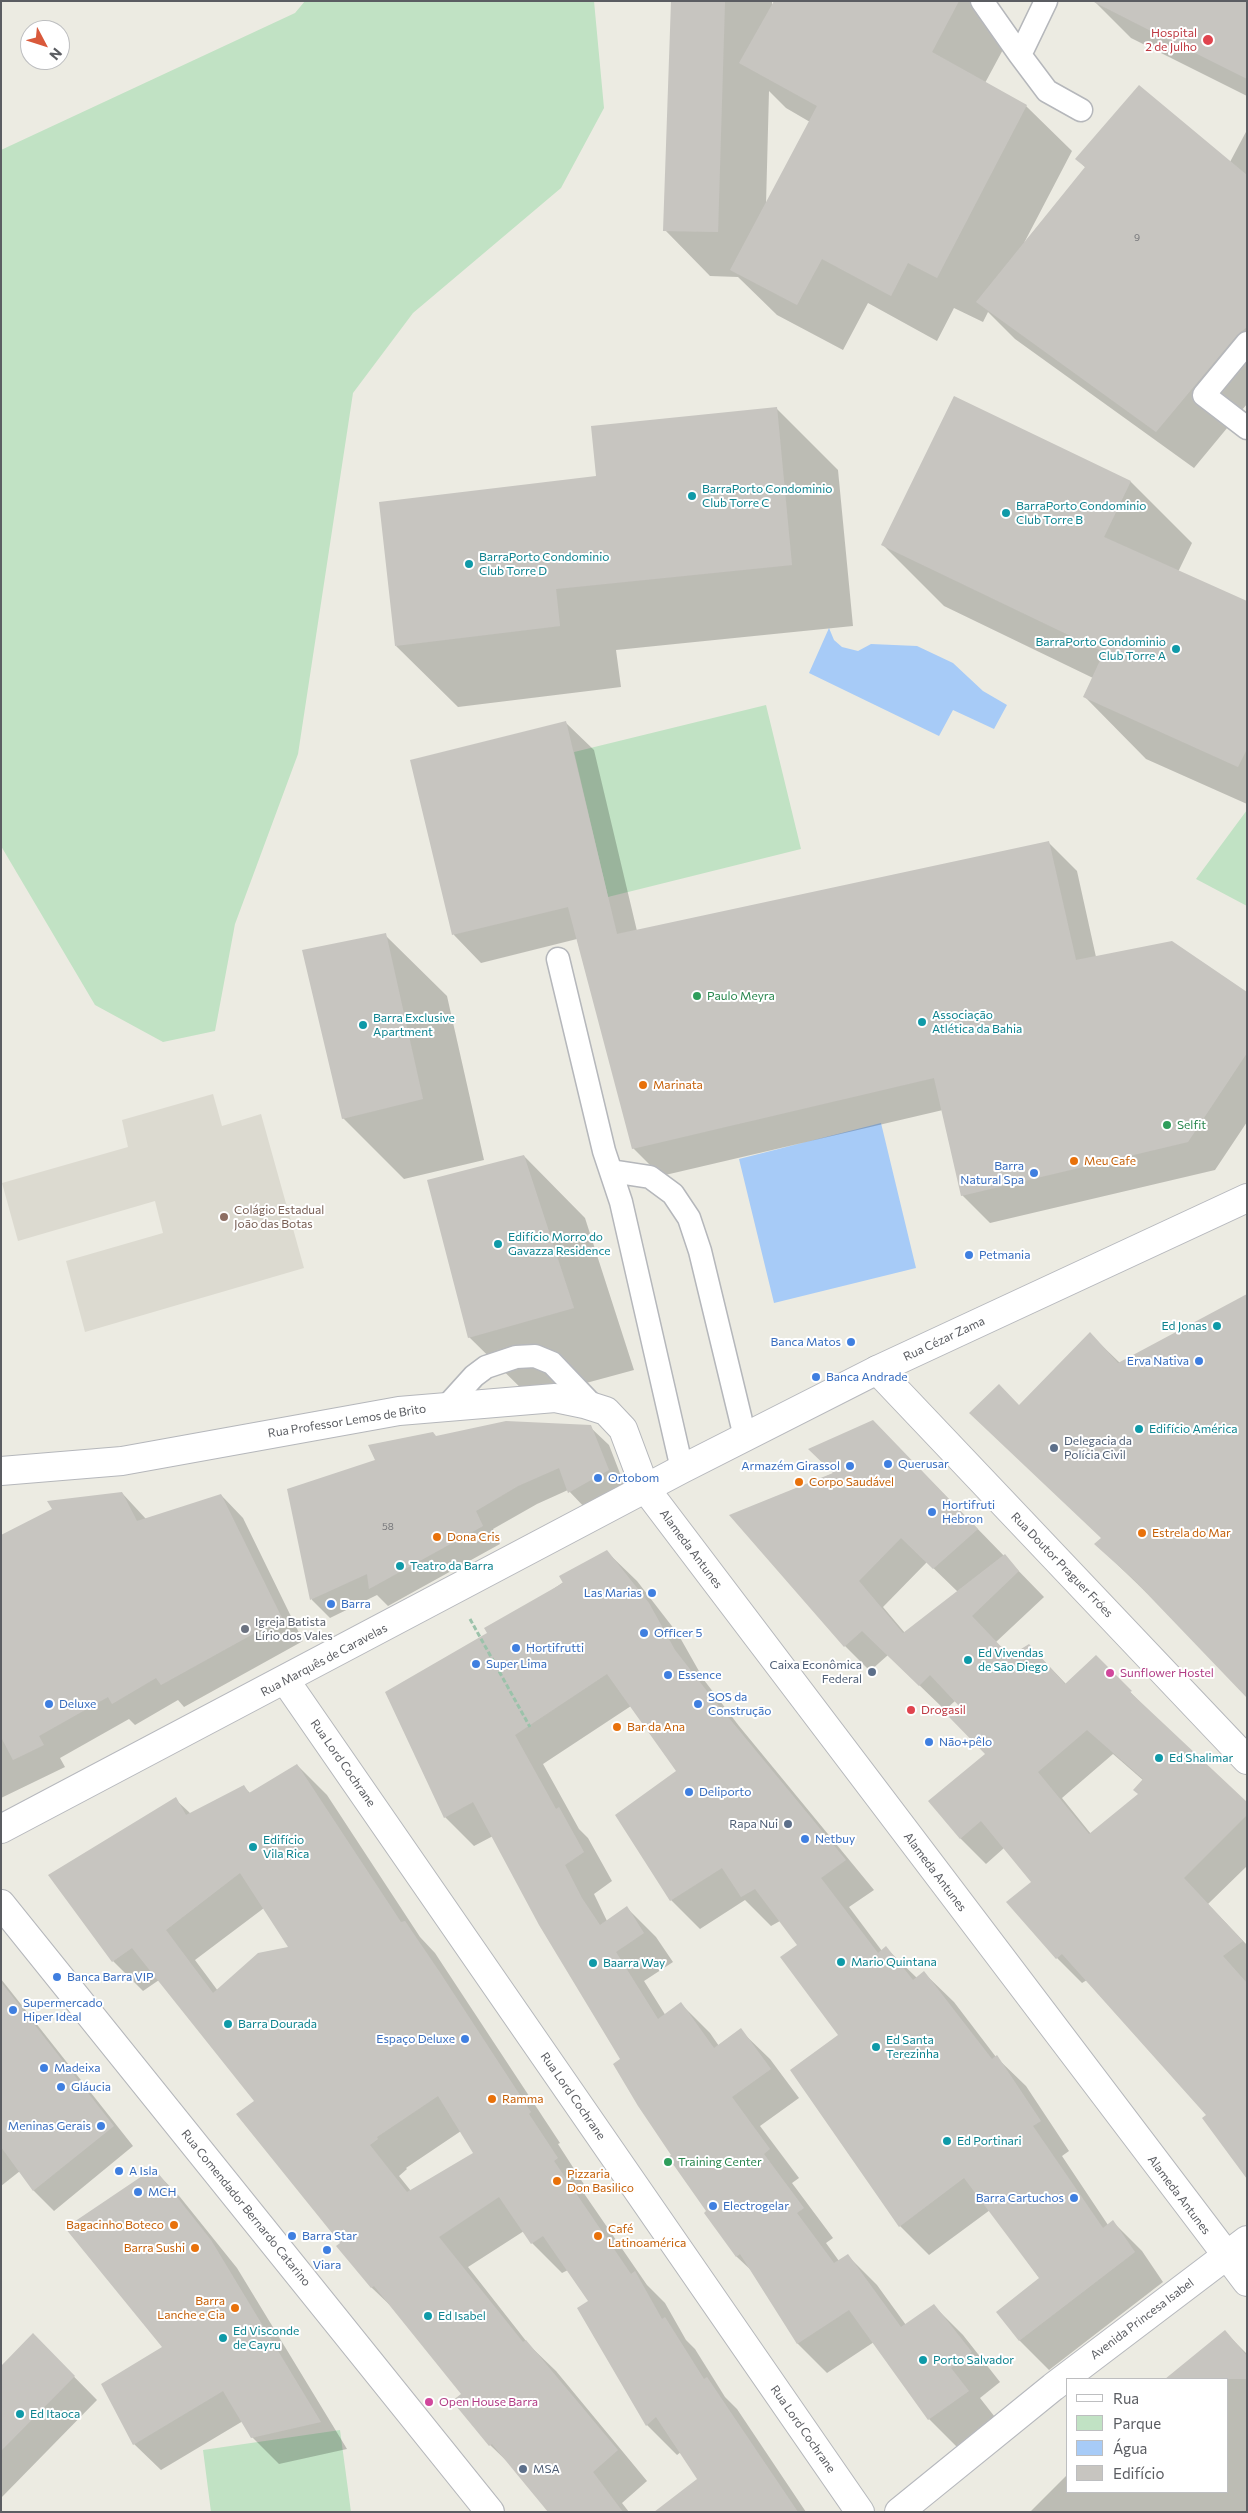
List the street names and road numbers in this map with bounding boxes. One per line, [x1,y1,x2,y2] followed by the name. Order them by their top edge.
[901,1314,987,1364] street label: Rua Cézar Zama
[267,1401,427,1441] street label: Rua Professor Lemos de Brito
[657,1507,725,1591] street label: Alameda Antunes
[1008,1509,1116,1621] street label: Rua Doutor Praguer Fróes
[258,1620,390,1700] street label: Rua Marquês de Caravelas
[307,1716,379,1810] street label: Rua Lord Cochrane
[901,1830,969,1914] street label: Alameda Antunes
[537,2049,609,2143] street label: Rua Lord Cochrane
[178,2127,314,2289] street label: Rua Comendador Bernardo Catarino
[1145,2153,1213,2237] street label: Alameda Antunes
[1087,2275,1197,2363] street label: Avenida Princesa Isabel
[767,2382,839,2476] street label: Rua Lord Cochrane

